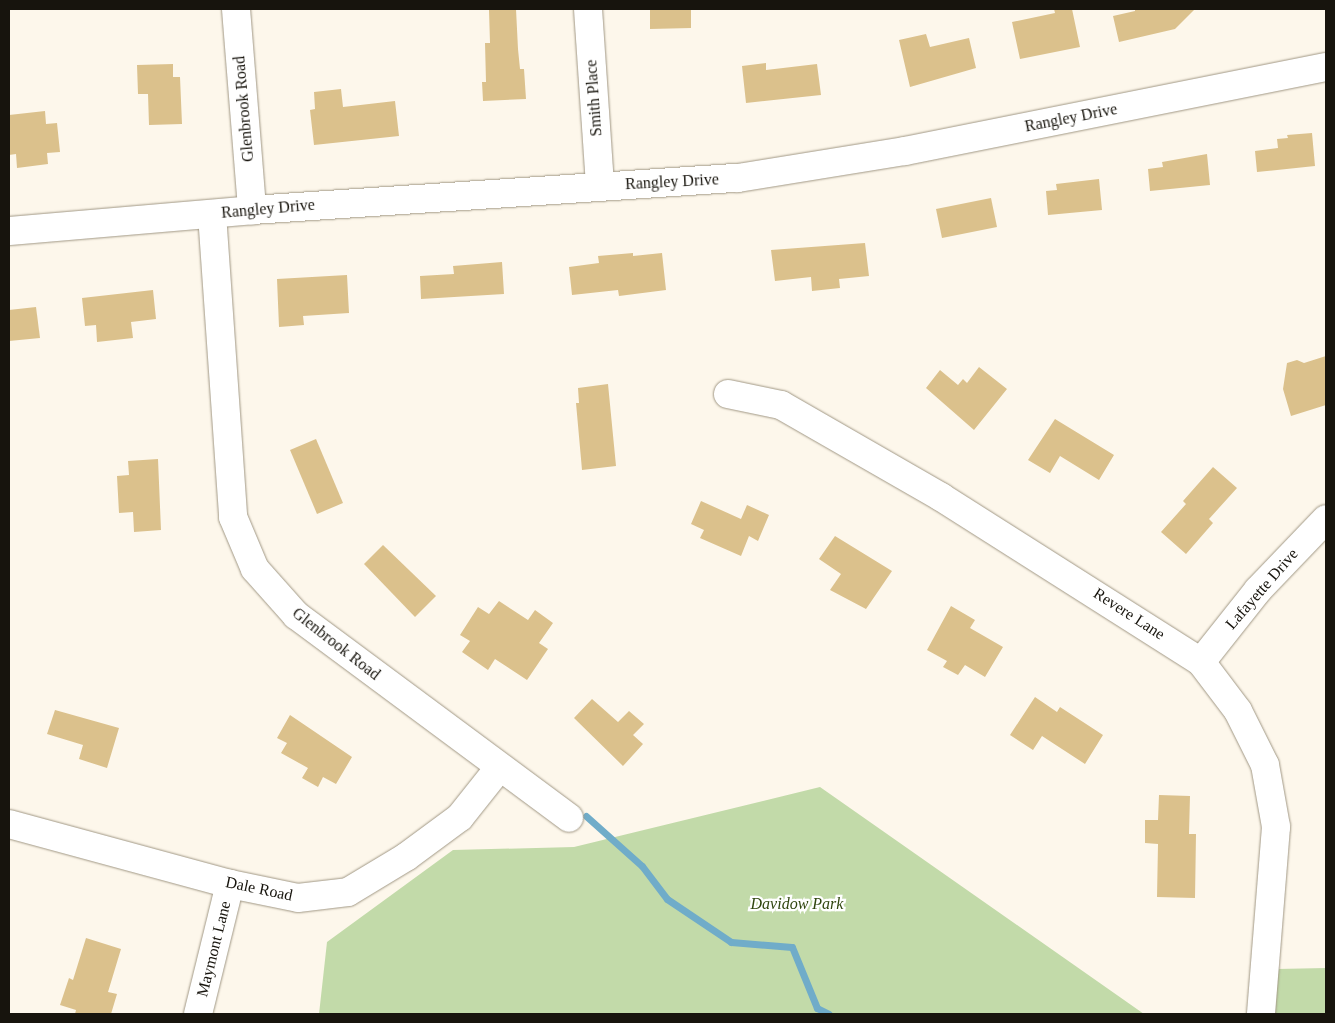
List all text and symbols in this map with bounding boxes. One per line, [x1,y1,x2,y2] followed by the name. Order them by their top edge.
[230,55,258,163] street label: Glenbrook Road
[582,59,606,137] street label: Smith Place
[1023,100,1119,136] street label: Rangley Drive
[625,170,719,194] street label: Rangley Drive
[220,195,316,223] street label: Rangley Drive
[1222,545,1302,633] street label: Lafayette Drive
[1090,584,1168,644] street label: Revere Lane
[288,604,384,684] street label: Glenbrook Road
[224,873,294,905] street label: Dale Road
[751,894,843,914] park label: Davidow Park
[193,899,235,999] street label: Maymont Lane

